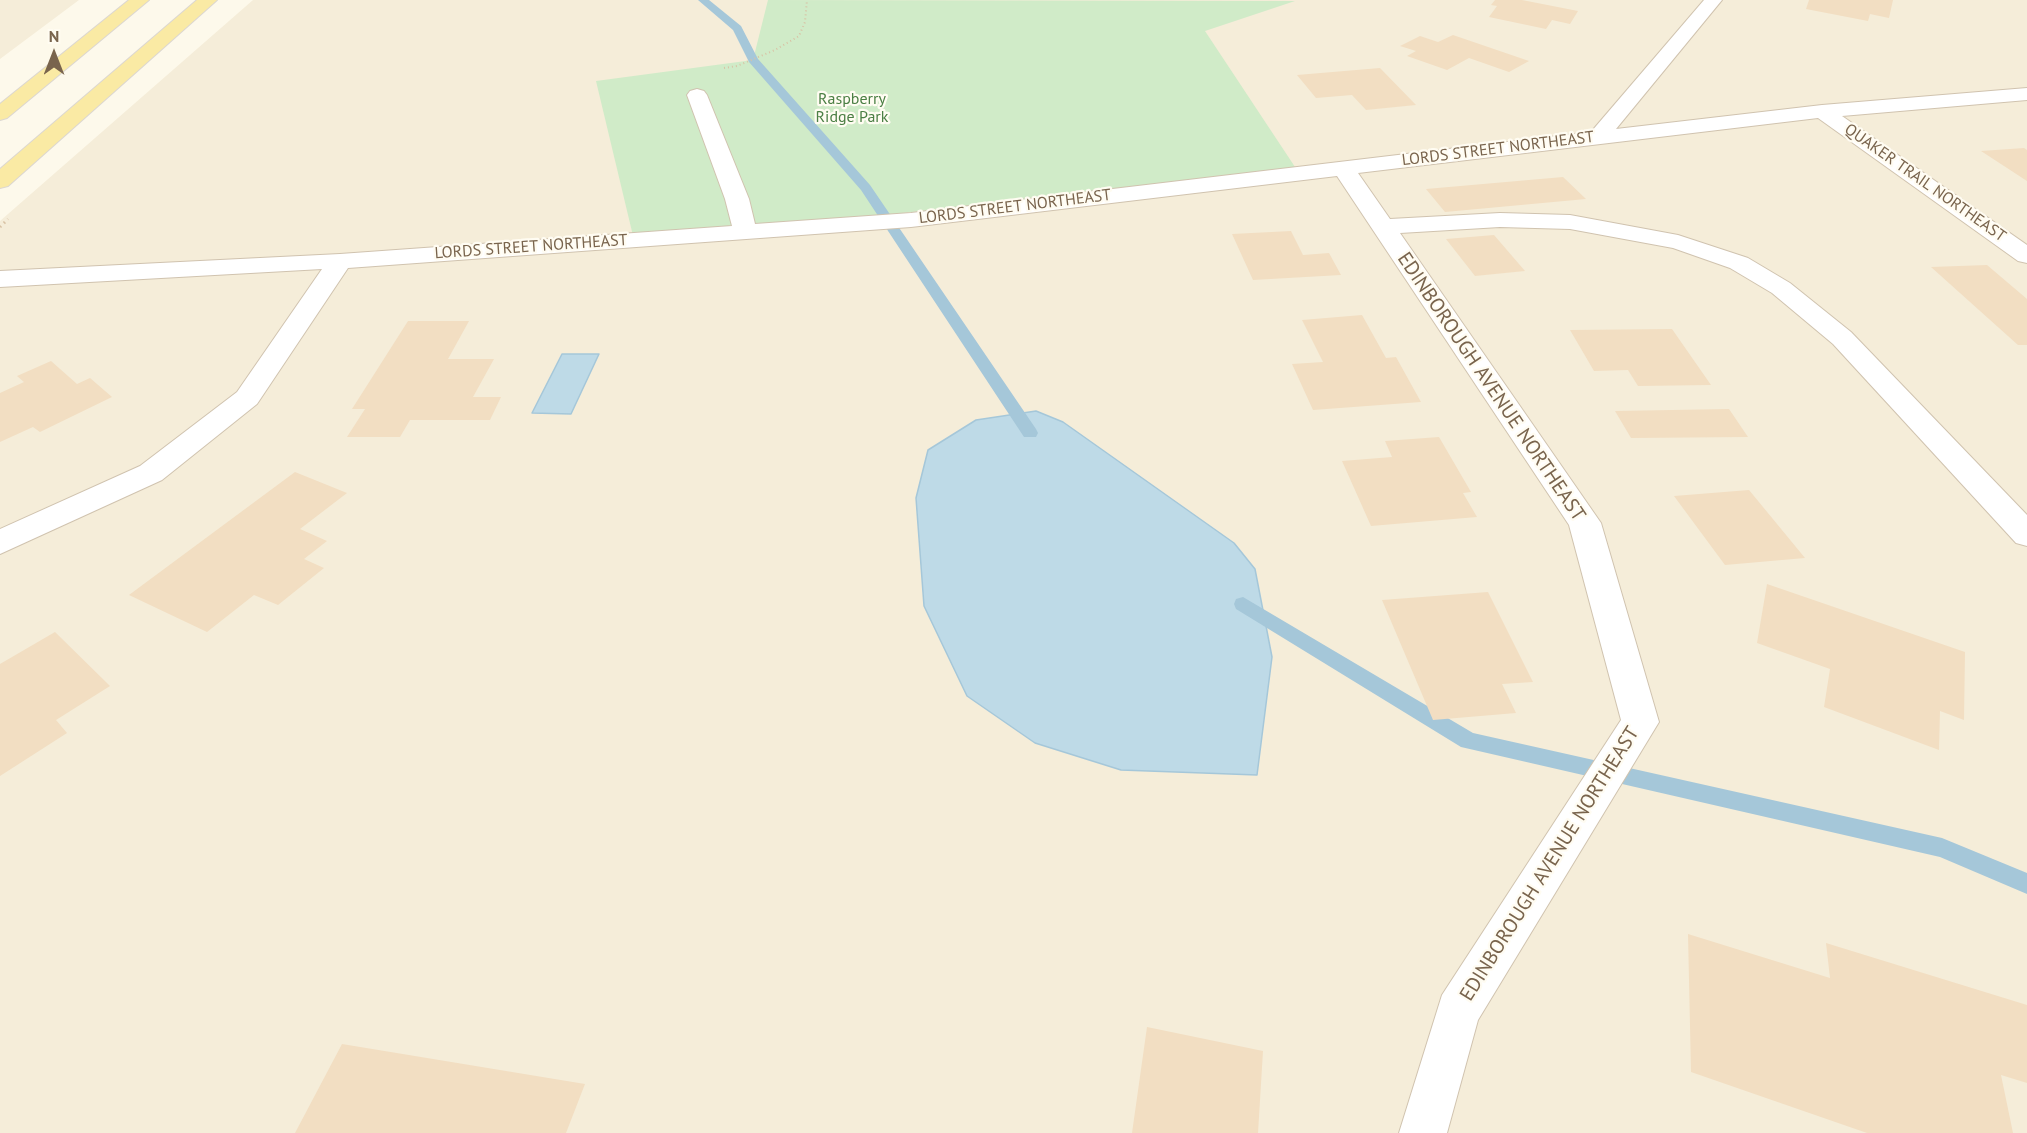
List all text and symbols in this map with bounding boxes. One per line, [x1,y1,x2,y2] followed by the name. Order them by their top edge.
[24,24,84,84] north arrow
[49,26,59,46] text: N
[816,89,888,127] park label: Raspberry Ridge Park
[1841,120,2009,246] street label: QUAKER TRAIL NORTHEAST
[1401,128,1595,170] street label: LORDS STREET NORTHEAST
[918,186,1112,228] street label: LORDS STREET NORTHEAST
[434,231,628,263] street label: LORDS STREET NORTHEAST
[1392,248,1590,526] street label: EDINBOROUGH AVENUE NORTHEAST
[1455,722,1645,1006] street label: EDINBOROUGH AVENUE NORTHEAST

